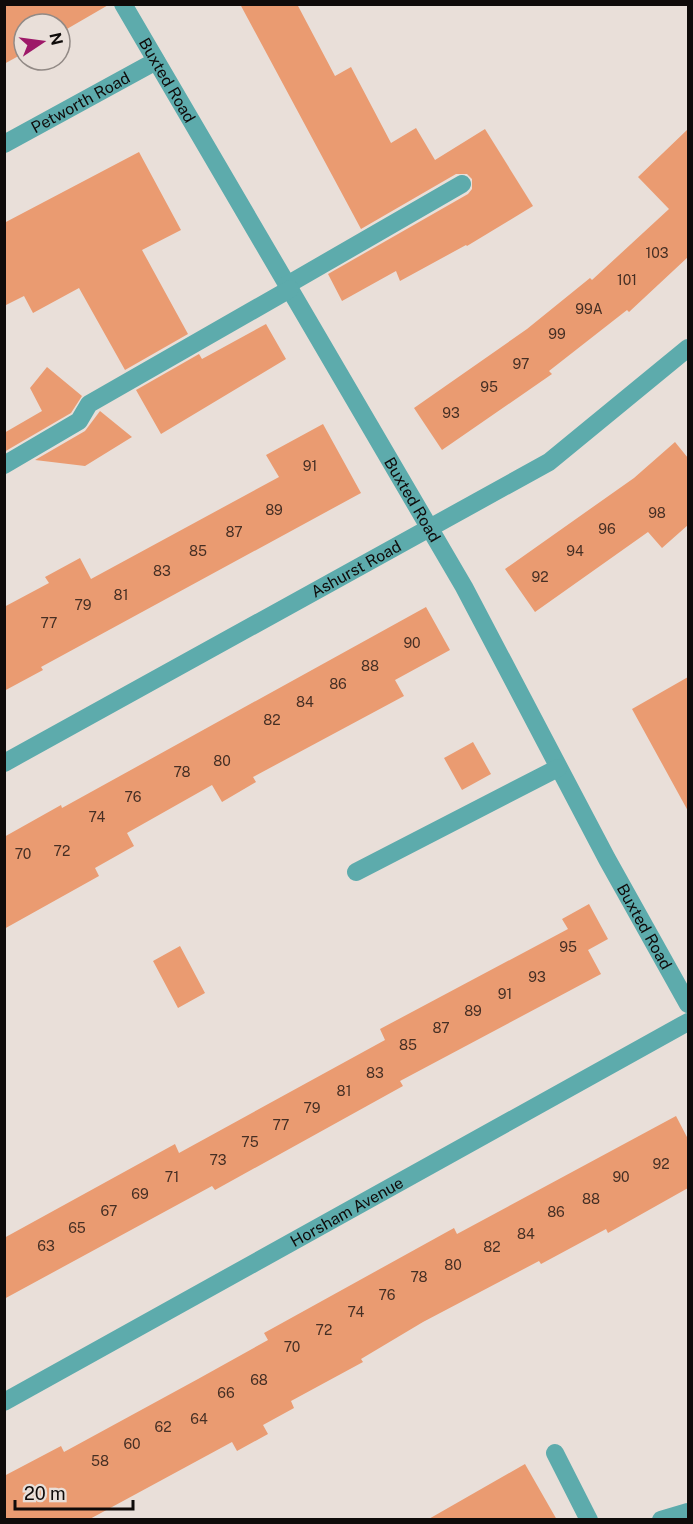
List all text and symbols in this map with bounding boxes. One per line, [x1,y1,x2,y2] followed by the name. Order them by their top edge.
[12,12,72,72] north arrow
[45,31,67,47] text: N
[135,34,200,126] street label: Buxted Road
[28,68,133,137] street label: Petworth Road
[646,245,669,261] house number: 103
[617,272,637,288] house number: 101
[575,301,603,317] house number: 99A
[548,326,566,342] house number: 99
[513,356,529,372] house number: 97
[480,379,498,395] house number: 95
[442,405,460,421] house number: 93
[381,454,445,545] street label: Buxted Road
[303,458,317,474] house number: 91
[265,502,283,518] house number: 89
[648,505,666,521] house number: 98
[598,521,616,537] house number: 96
[225,524,243,540] house number: 87
[308,536,404,601] street label: Ashurst Road
[189,543,207,559] house number: 85
[566,543,584,559] house number: 94
[153,563,171,579] house number: 83
[531,569,549,585] house number: 92
[114,587,128,603] house number: 81
[75,597,92,613] house number: 79
[41,615,58,631] house number: 77
[403,635,421,651] house number: 90
[361,658,379,674] house number: 88
[329,676,347,692] house number: 86
[296,694,314,710] house number: 84
[263,712,281,728] house number: 82
[213,753,231,769] house number: 80
[173,764,191,780] house number: 78
[125,789,142,805] house number: 76
[89,809,106,825] house number: 74
[54,843,70,859] house number: 72
[15,846,31,862] house number: 70
[613,880,676,973] street label: Buxted Road
[559,939,577,955] house number: 95
[528,969,546,985] house number: 93
[498,986,512,1002] house number: 91
[464,1003,482,1019] house number: 89
[432,1020,450,1036] house number: 87
[399,1037,417,1053] house number: 85
[366,1065,384,1081] house number: 83
[337,1083,351,1099] house number: 81
[304,1100,321,1116] house number: 79
[273,1117,290,1133] house number: 77
[241,1134,259,1150] house number: 75
[210,1152,227,1168] house number: 73
[652,1156,670,1172] house number: 92
[165,1169,179,1185] house number: 71
[612,1169,630,1185] house number: 90
[287,1173,407,1251] street label: Horsham Avenue
[131,1186,149,1202] house number: 69
[582,1191,600,1207] house number: 88
[101,1203,117,1219] house number: 67
[547,1204,565,1220] house number: 86
[68,1220,86,1236] house number: 65
[517,1226,535,1242] house number: 84
[37,1238,55,1254] house number: 63
[483,1239,501,1255] house number: 82
[444,1257,462,1273] house number: 80
[410,1269,428,1285] house number: 78
[379,1287,396,1303] house number: 76
[348,1304,365,1320] house number: 74
[316,1322,332,1338] house number: 72
[284,1339,300,1355] house number: 70
[250,1372,268,1388] house number: 68
[217,1385,235,1401] house number: 66
[190,1411,208,1427] house number: 64
[154,1419,172,1435] house number: 62
[123,1436,141,1452] house number: 60
[91,1453,109,1469] house number: 58
[15,1473,134,1511] scale bar
[24,1483,66,1504] text: 20 m

